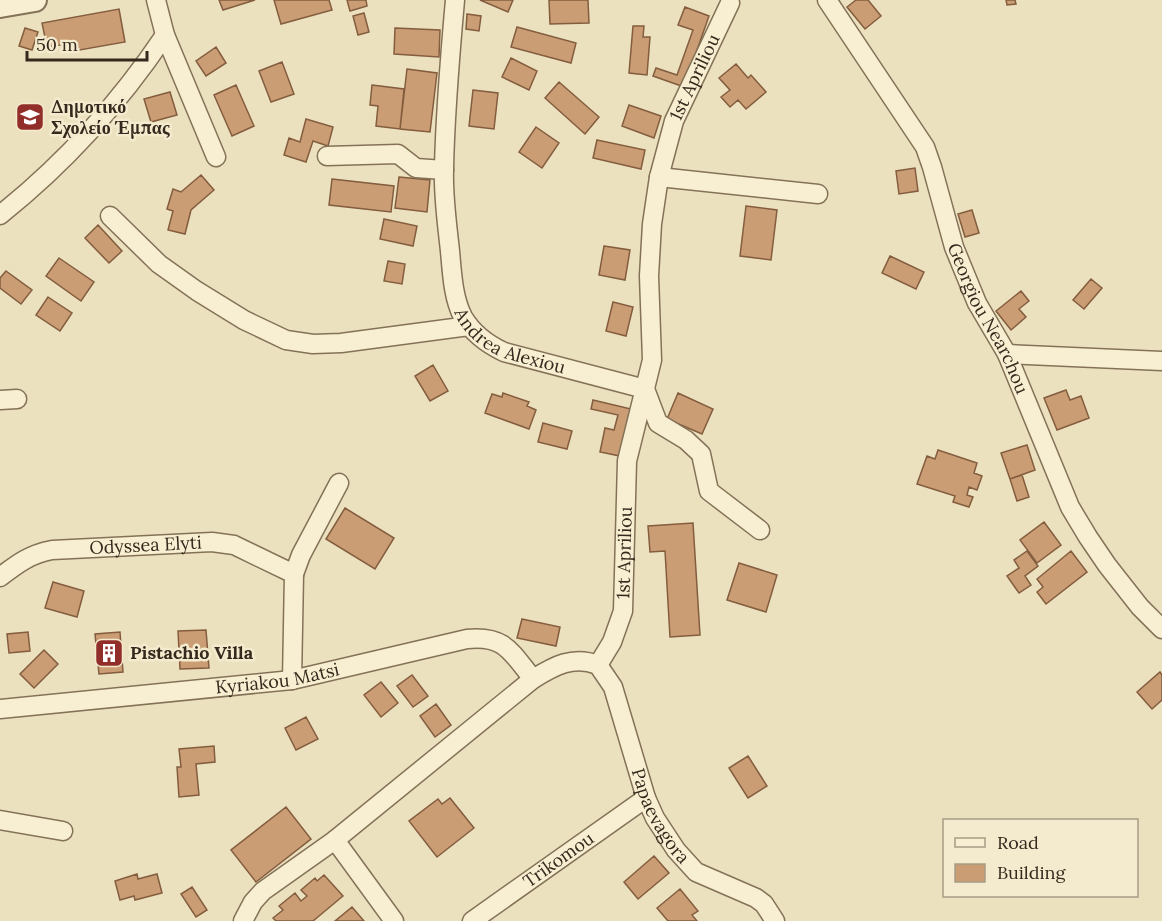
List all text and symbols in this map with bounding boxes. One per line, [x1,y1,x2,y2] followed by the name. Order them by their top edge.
[27,24,147,62] scale bar
[664,30,725,124] street label: 1st Apriliou
[36,33,78,56] text: 50 m
[51,95,170,139] place label: Δημοτικό Σχολείο Έμπας
[14,101,46,133] school or university icon: Δημοτικό Σχολείο Έμπας
[943,239,1034,397] street label: Georgiou Nearchou
[449,303,568,379] street label: Andrea Alexiou
[611,506,637,599] street label: 1st Apriliou
[89,531,202,559] street label: Odyssea Elyti
[93,637,125,669] building icon: Pistachio Villa
[130,641,254,664] place label: Pistachio Villa
[214,657,341,699] street label: Kyriakou Matsi
[627,765,695,868] street label: Papaevagora
[943,819,1138,897] legend
[518,826,598,892] street label: Trikomou
[997,831,1039,854] text: Road
[997,861,1067,884] text: Building

